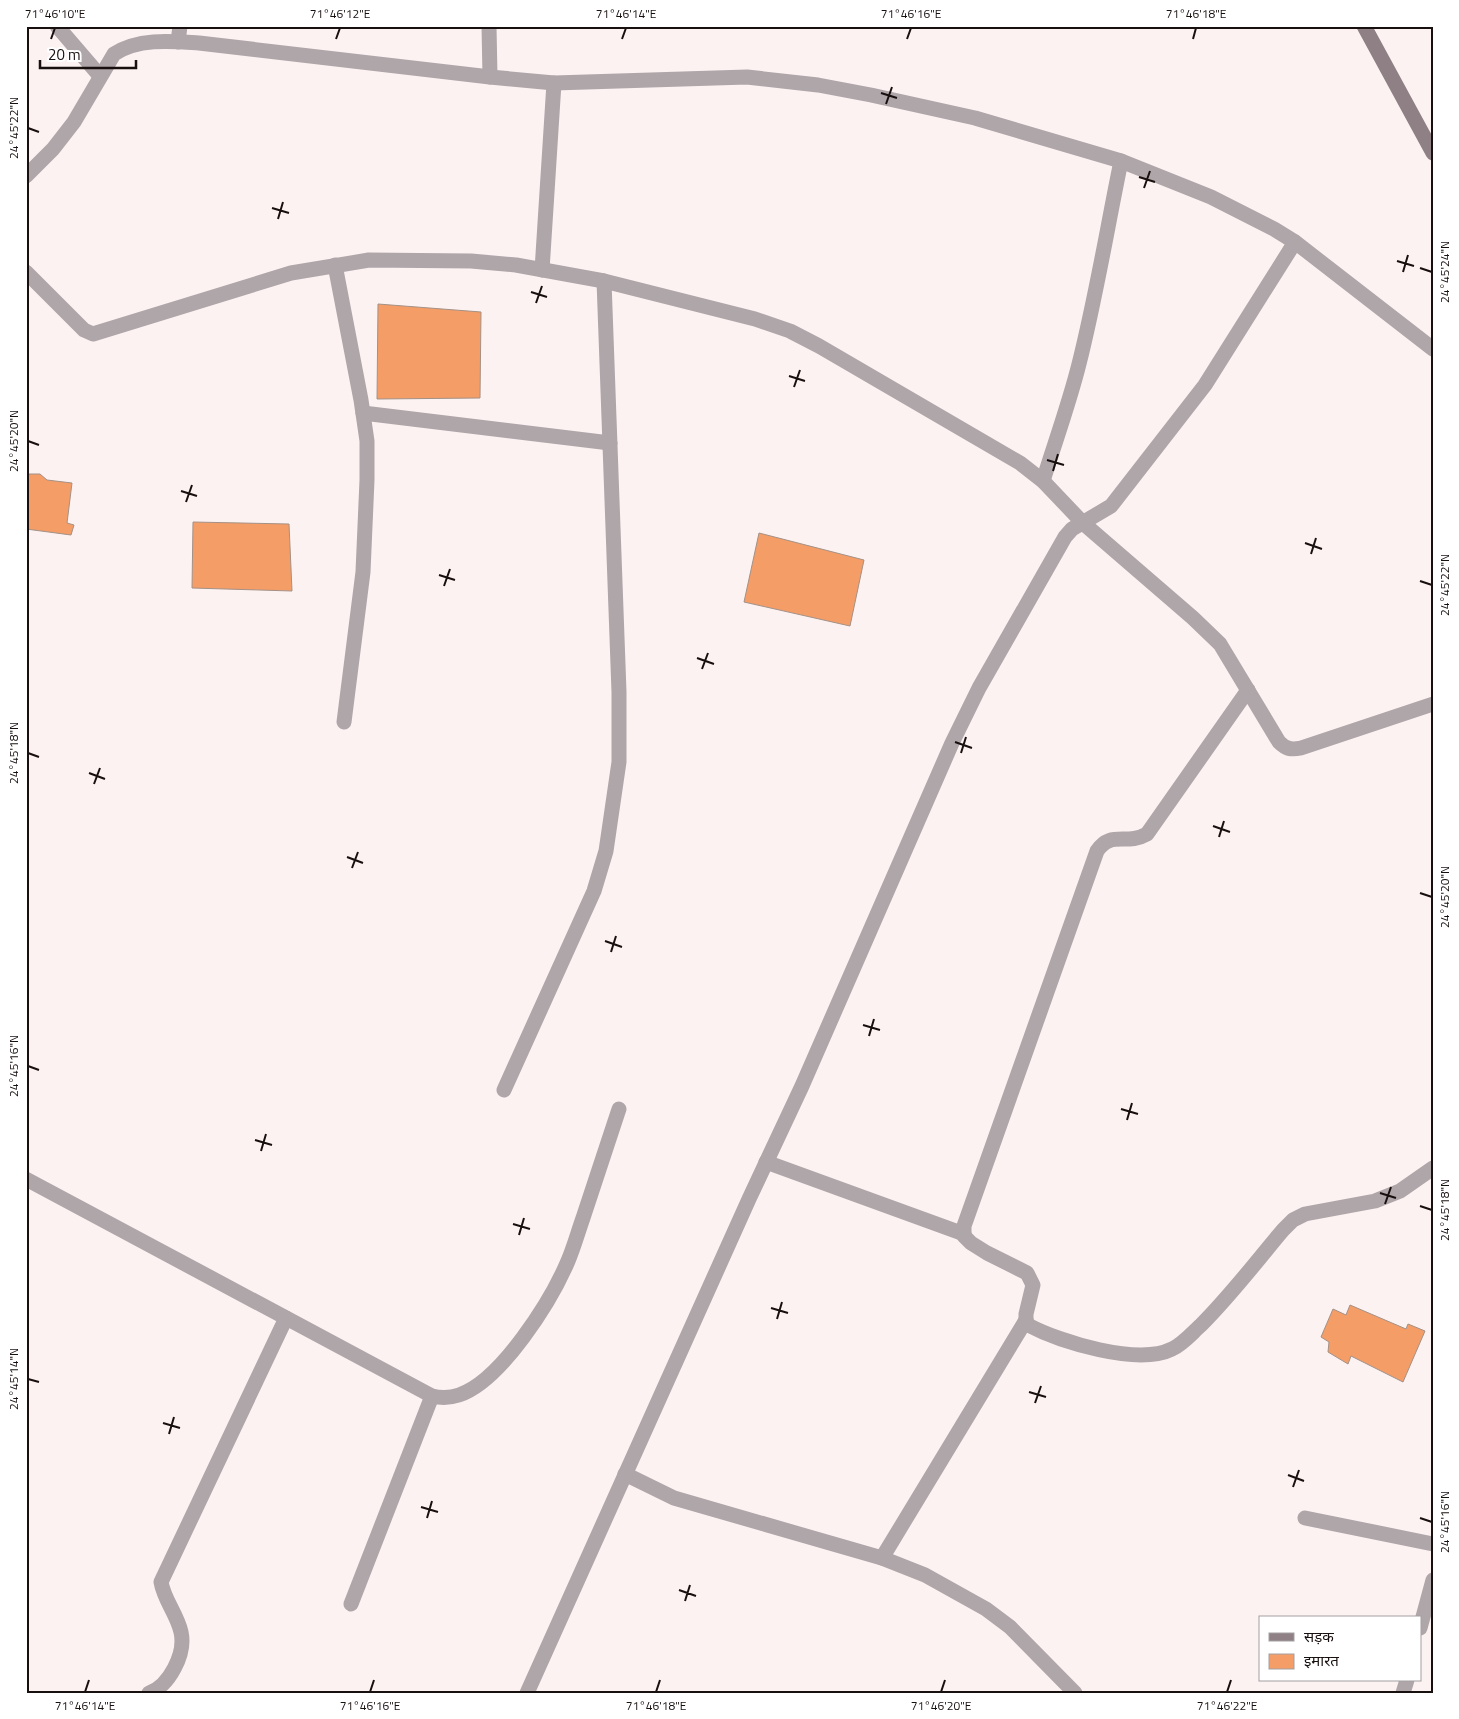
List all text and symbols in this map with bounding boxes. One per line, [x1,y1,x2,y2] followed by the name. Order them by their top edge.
[25,4,86,23] text: 71°46'10"E
[310,4,371,23] text: 71°46'12"E
[596,4,657,23] text: 71°46'14"E
[881,4,942,23] text: 71°46'16"E
[1166,4,1227,23] text: 71°46'18"E
[40,38,136,70] scale bar
[48,43,81,66] text: 20 m
[4,97,23,159] text: 24°45'22"N
[1435,241,1454,303] text: 24°45'24"N
[4,410,23,472] text: 24°45'20"N
[1435,554,1454,616] text: 24°45'22"N
[4,722,23,784] text: 24°45'18"N
[1435,866,1454,928] text: 24°45'20"N
[4,1035,23,1097] text: 24°45'16"N
[1435,1179,1454,1241] text: 24°45'18"N
[4,1348,23,1410] text: 24°45'14"N
[1435,1491,1454,1553] text: 24°45'16"N
[1259,1616,1422,1682] legend
[1304,1625,1334,1648] text: सड़क
[1304,1649,1339,1672] text: इमारत
[55,1696,116,1715] text: 71°46'14"E
[340,1696,401,1715] text: 71°46'16"E
[626,1696,687,1715] text: 71°46'18"E
[911,1696,972,1715] text: 71°46'20"E
[1197,1696,1258,1715] text: 71°46'22"E

